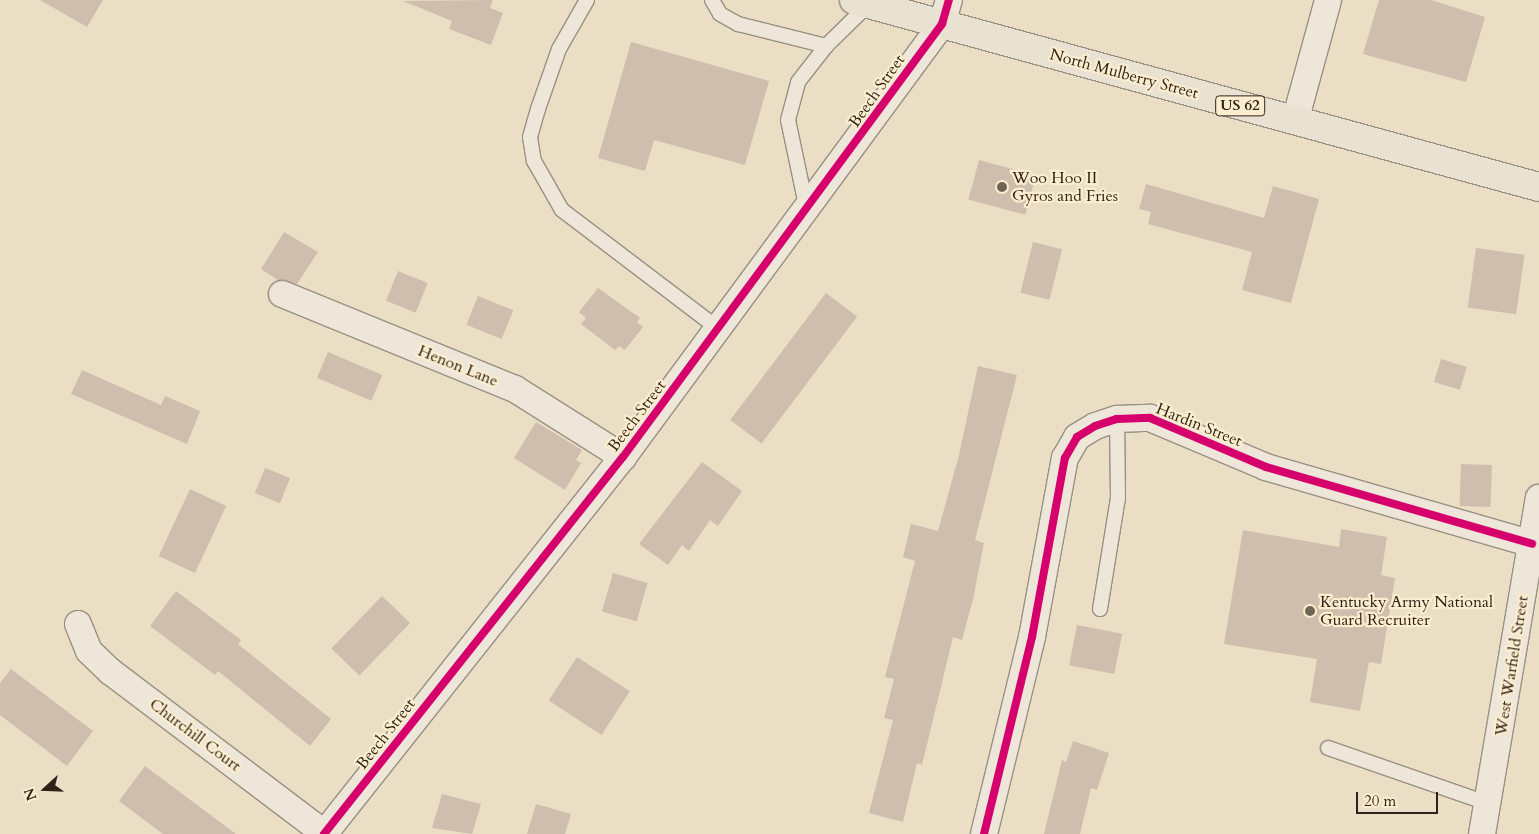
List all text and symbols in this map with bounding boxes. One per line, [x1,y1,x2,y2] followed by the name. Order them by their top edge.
[1048,45,1200,103] street label: North Mulberry Street
[845,51,909,131] street label: Beech Street
[1215,94,1265,118] road number: US 62
[1012,168,1118,206] place label: Woo Hoo II Gyros and Fries
[996,181,1008,193] marker: Woo Hoo II Gyros and Fries
[415,341,501,391] street label: Henon Lane
[604,377,670,455] street label: Beech Street
[1153,399,1245,451] street label: Hardin Street
[1320,592,1493,630] place label: Kentucky Army National Guard Recruiter
[1491,595,1533,737] street label: West Warfield Street
[1304,605,1316,617] marker: Kentucky Army National Guard Recruiter
[146,694,244,776] street label: Churchill Court
[352,695,420,773] street label: Beech Street
[20,764,70,814] north arrow
[1359,782,1442,814] scale bar
[19,785,41,803] text: N
[1364,791,1396,811] text: 20 m

